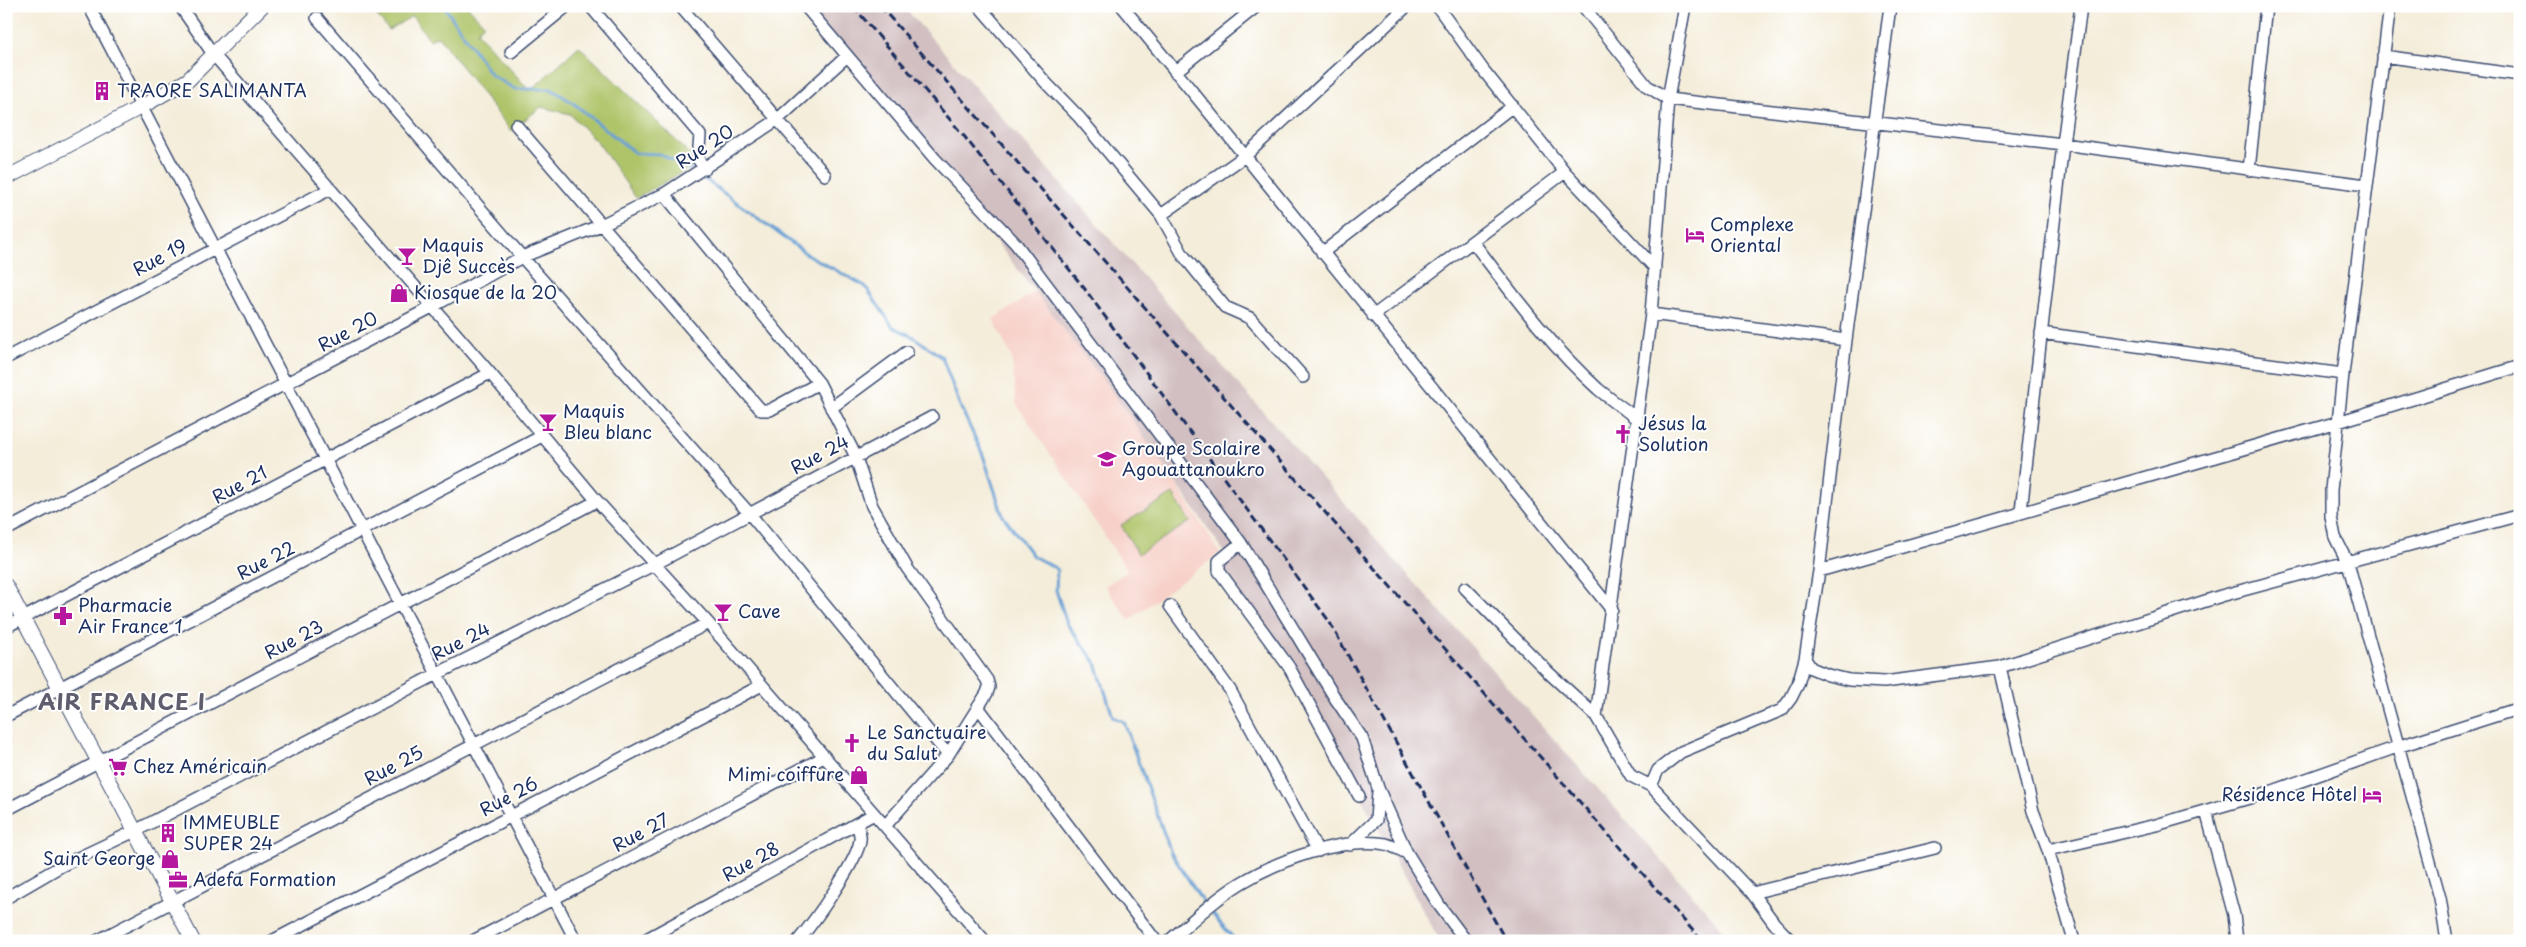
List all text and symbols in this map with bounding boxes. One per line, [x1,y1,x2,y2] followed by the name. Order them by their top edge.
[117,76,307,103] place label: TRAORE SALIMANTA
[91,80,113,102] building icon: TRAORE SALIMANTA
[670,117,738,175] street label: Rue 20
[1710,210,1794,258] place label: Complexe Oriental
[1684,224,1706,246] hotel icon: Complexe Oriental
[128,231,191,282] street label: Rue 19
[422,231,515,279] place label: Maquis Djê Succès
[396,245,418,267] bar icon: Maquis Djê Succès
[414,278,557,305] place label: Kiosque de la 20
[388,282,410,304] shop icon: Kiosque de la 20
[313,304,382,358] street label: Rue 20
[563,397,652,445] place label: Maquis Bleu blanc
[1638,409,1709,457] place label: Jésus la Solution
[537,411,559,433] bar icon: Maquis Bleu blanc
[1612,423,1634,445] church icon: Jésus la Solution
[785,427,853,480] street label: Rue 24
[1122,434,1265,482] place label: Groupe Scolaire Agouattanoukro
[1096,448,1118,470] school or university icon: Groupe Scolaire Agouattanoukro
[207,458,272,510] street label: Rue 21
[232,534,299,586] street label: Rue 22
[78,591,182,639] place label: Pharmacie Air France 1
[738,597,781,624] place label: Cave
[712,601,734,623] bar icon: Cave
[52,605,74,627] pharmacy icon: Pharmacie Air France 1
[259,612,327,665] street label: Rue 23
[426,614,494,667] street label: Rue 24
[38,684,206,717] district label: AIR FRANCE I
[867,718,987,766] place label: Le Sanctuaire du Salut
[841,732,863,754] church icon: Le Sanctuaire du Salut
[359,738,428,791] street label: Rue 25
[133,752,267,779] place label: Chez Américain
[107,756,129,778] supermarket icon: Chez Américain
[727,760,844,787] place label: Mimi coiffure
[848,764,870,786] shop icon: Mimi coiffure
[474,769,542,822] street label: Rue 26
[2221,780,2357,807] place label: Résidence Hôtel
[2361,784,2383,806] hotel icon: Résidence Hôtel
[607,805,674,858] street label: Rue 27
[183,808,280,856] place label: IMMEUBLE SUPER 24
[157,822,179,844] building icon: IMMEUBLE SUPER 24
[717,834,784,887] street label: Rue 28
[43,844,155,871] place label: Saint George
[159,848,181,870] shop icon: Saint George
[193,865,336,892] place label: Adefa Formation
[167,869,189,891] office icon: Adefa Formation

